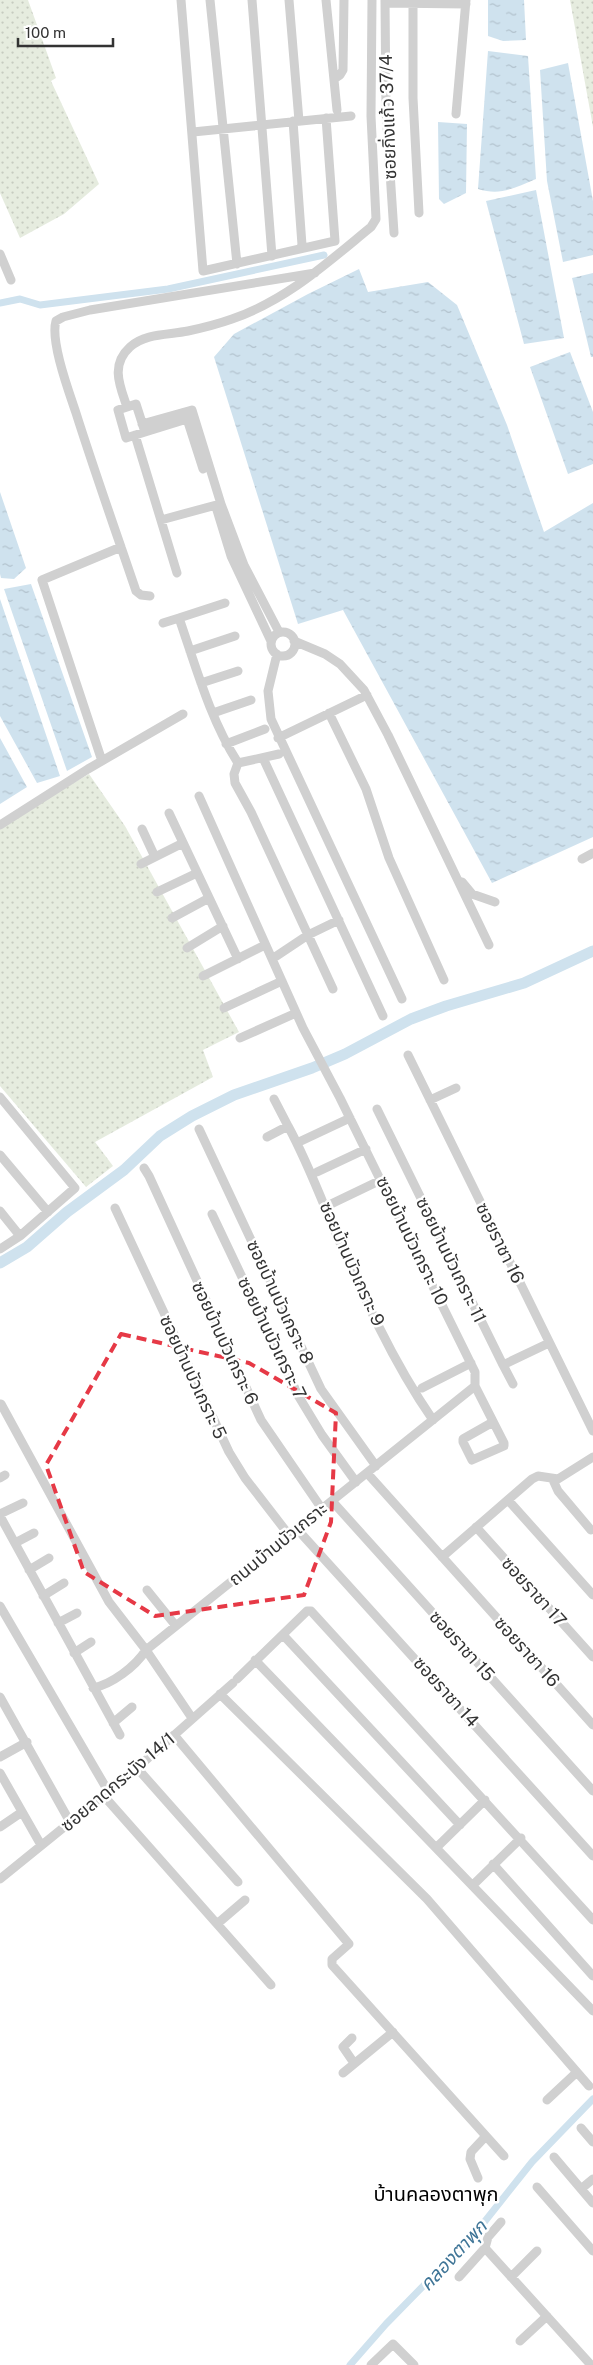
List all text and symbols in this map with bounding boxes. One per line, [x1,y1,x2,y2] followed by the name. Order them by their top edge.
[18,15,112,47] scale bar
[25,24,66,41] text: 100 m
[374,54,400,180] street label: ซอยกิ่งแก้ว 37/4
[372,1173,453,1309] street label: ซอยบ้านบัวเกราะ 10
[412,1193,491,1326] street label: ซอยบ้านบัวเกราะ 11
[316,1198,389,1329] street label: ซอยบ้านบัวเกราะ 9
[472,1199,529,1287] street label: ซอยราชา 16
[243,1236,318,1367] street label: ซอยบ้านบัวเกราะ 8
[234,1273,311,1402] street label: ซอยบ้านบัวเกราะ 7
[188,1278,263,1408] street label: ซอยบ้านบัวเกราะ 6
[156,1312,231,1442] street label: ซอยบ้านบัวเกราะ 5
[224,1498,331,1590] street label: ถนนบ้านบัวเกราะ
[498,1552,571,1631] street label: ซอยราชา 17
[425,1606,499,1685] street label: ซอยราชา 15
[490,1612,564,1691] street label: ซอยราชา 16
[409,1652,483,1731] street label: ซอยราชา 14
[56,1728,179,1835] street label: ซอยลาดกระบัง 14/1
[373,2182,499,2206] district label: บ้านคลองตาพุก
[415,2215,492,2295] water label: คลองตาพุก

